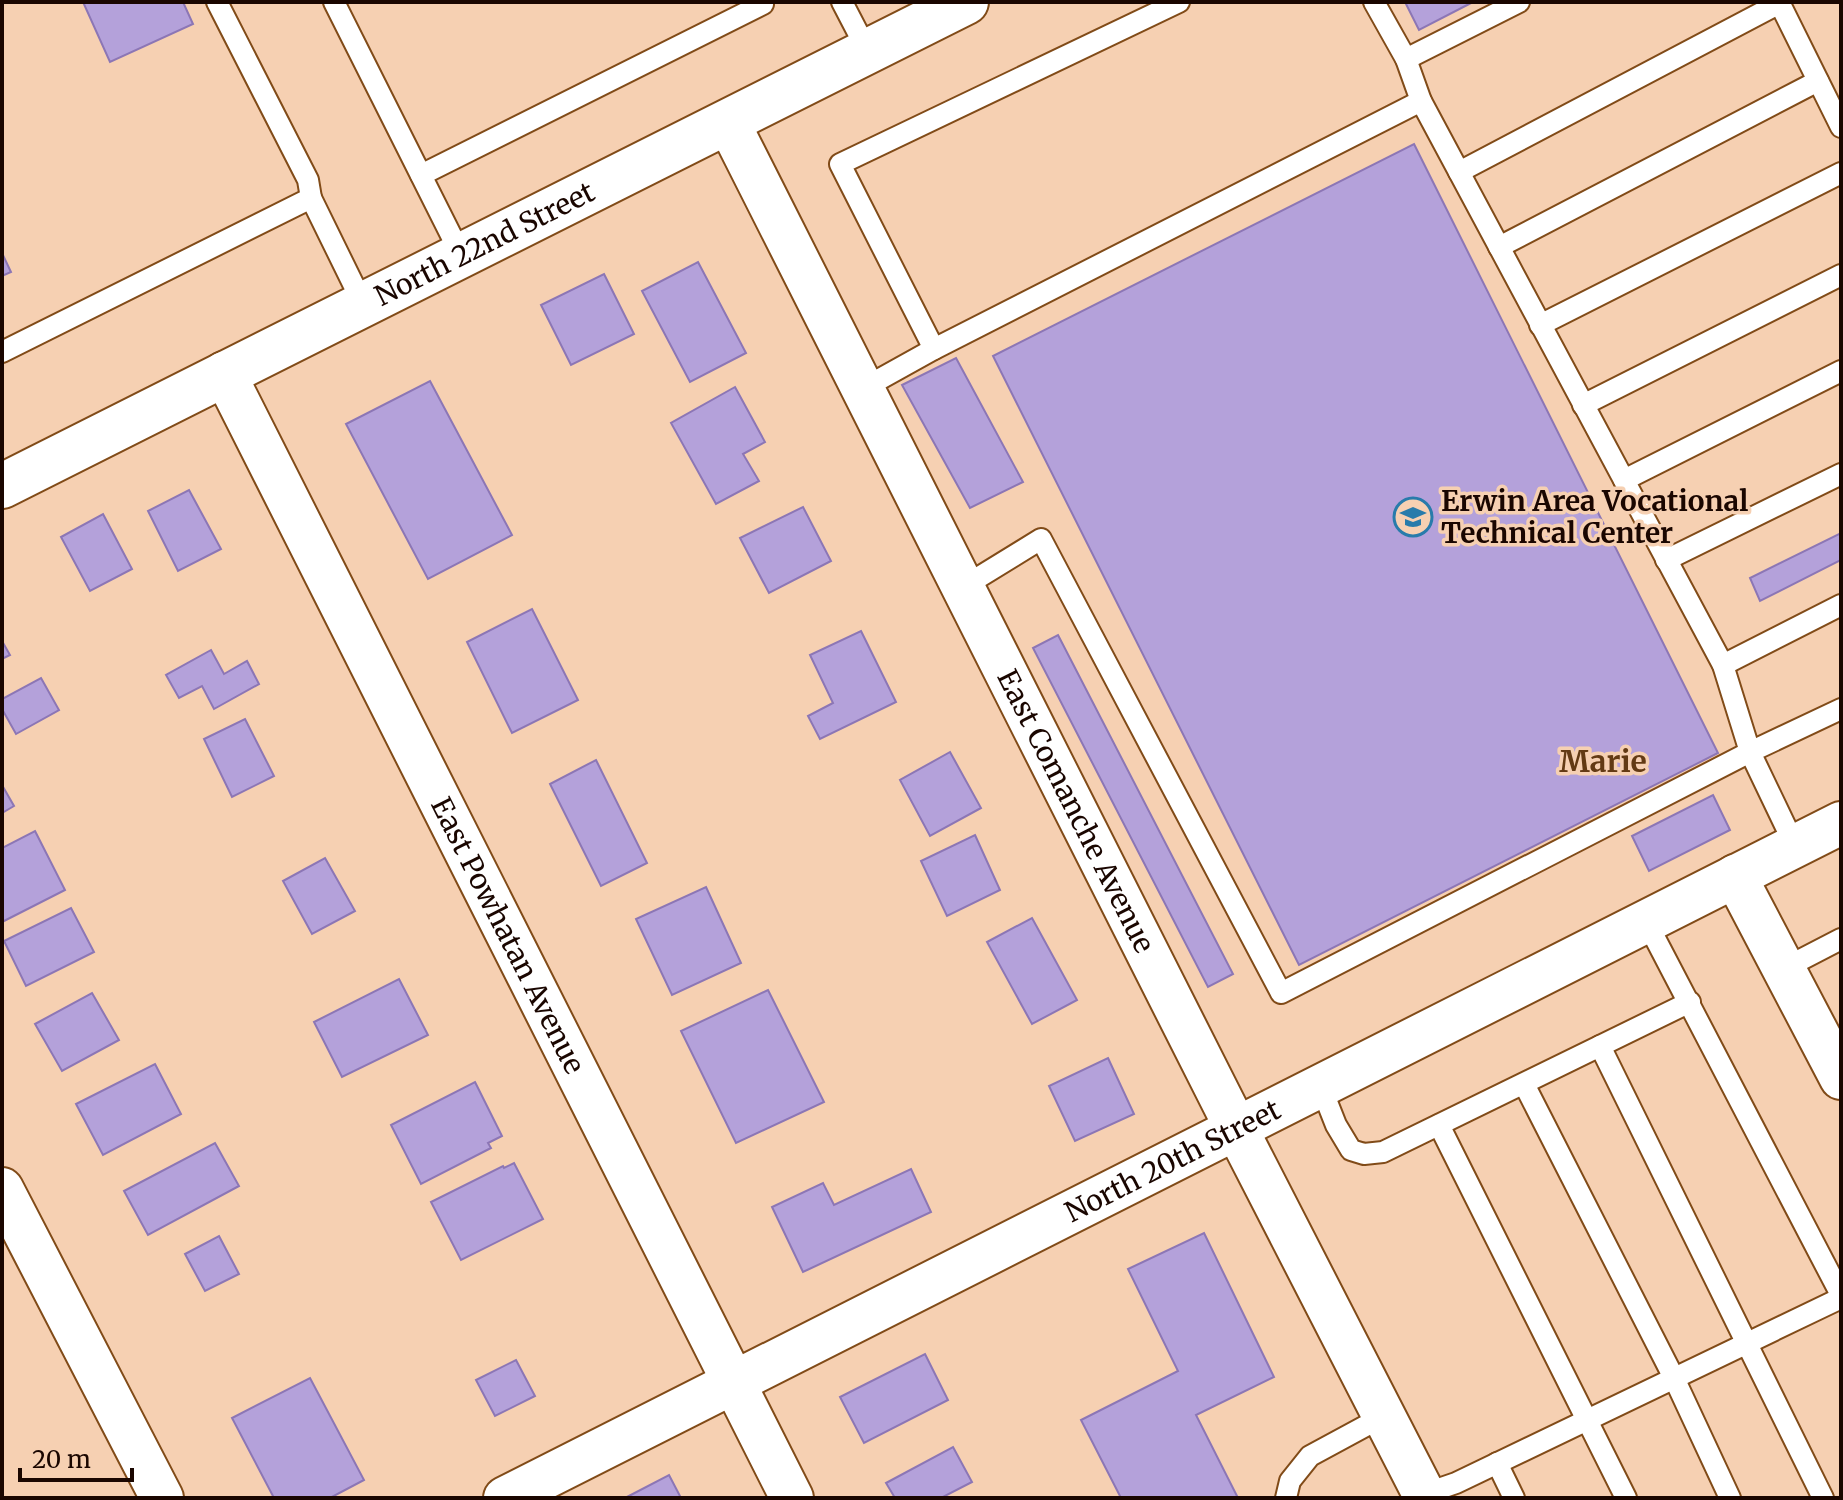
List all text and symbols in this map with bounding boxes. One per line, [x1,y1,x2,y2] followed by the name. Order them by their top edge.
[369,173,600,314] street label: North 22nd Street
[1441,483,1748,551] place label: Erwin Area Vocational Technical Center
[1392,496,1434,538] school or university icon: Erwin Area Vocational Technical Center
[989,664,1162,959] street label: East Comanche Avenue
[1559,742,1647,780] district label: Marie
[423,791,593,1080] street label: East Powhatan Avenue
[1059,1091,1286,1230] street label: North 20th Street
[20,1432,132,1482] scale bar
[32,1444,91,1475] text: 20 m

